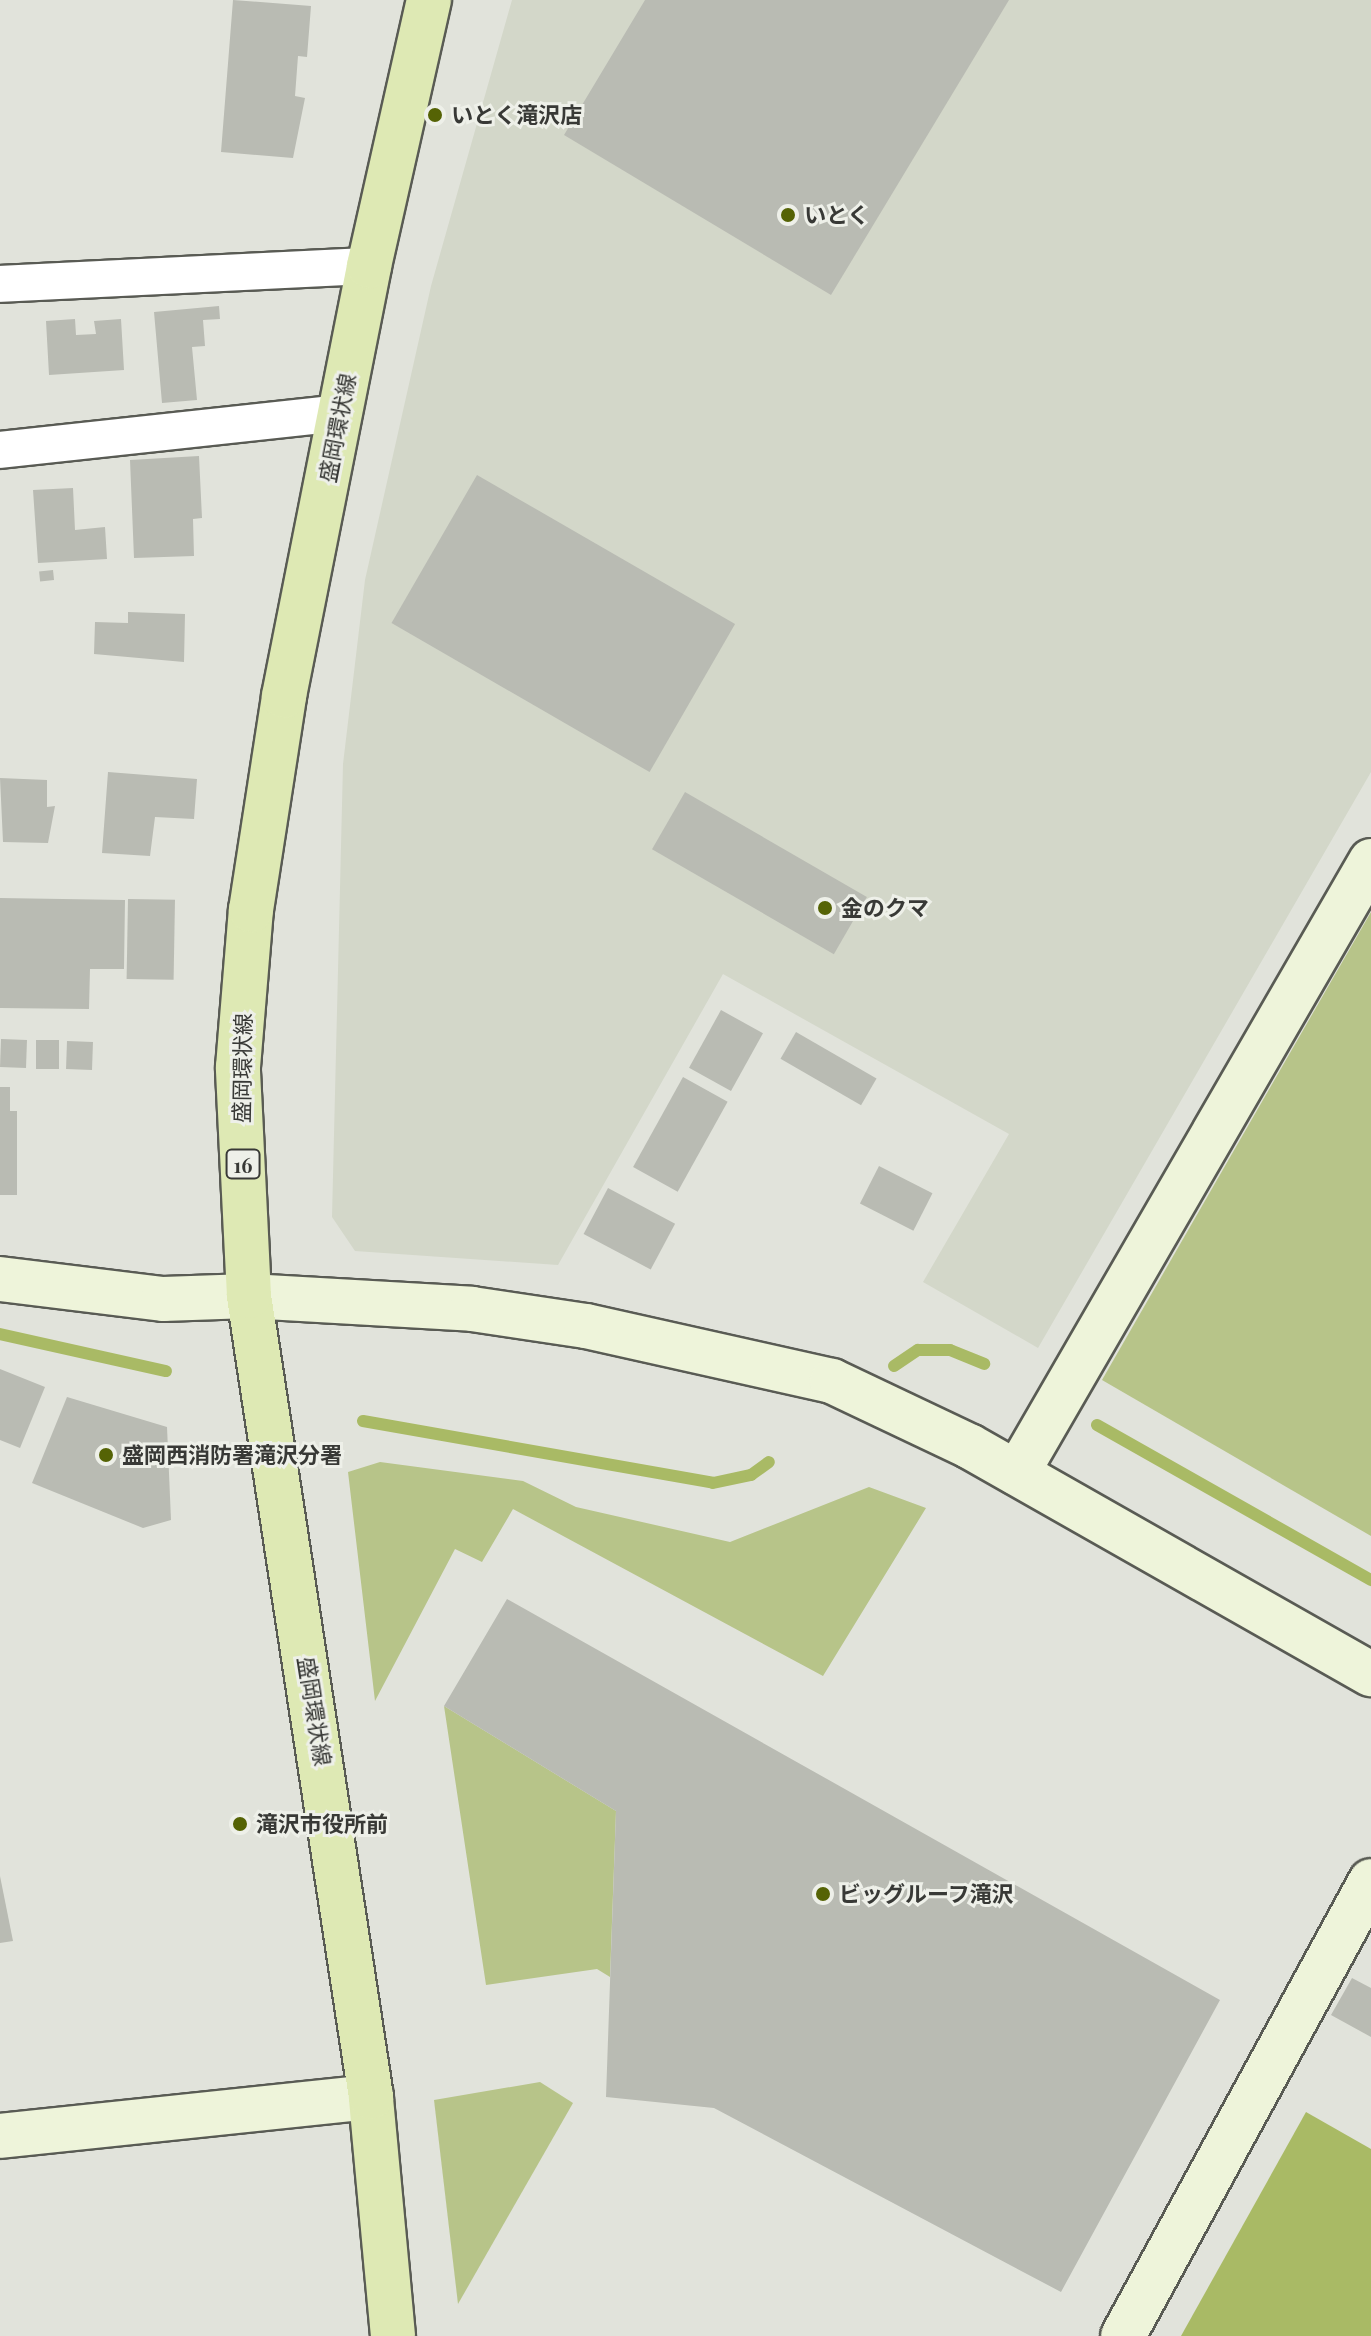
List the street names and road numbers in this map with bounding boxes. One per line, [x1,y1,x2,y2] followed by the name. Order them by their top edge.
[314,371,360,485] street label: 盛岡環状線
[228,1013,256,1123] street label: 盛岡環状線
[225,1148,261,1180] road number: 16
[293,1655,337,1767] street label: 盛岡環状線

